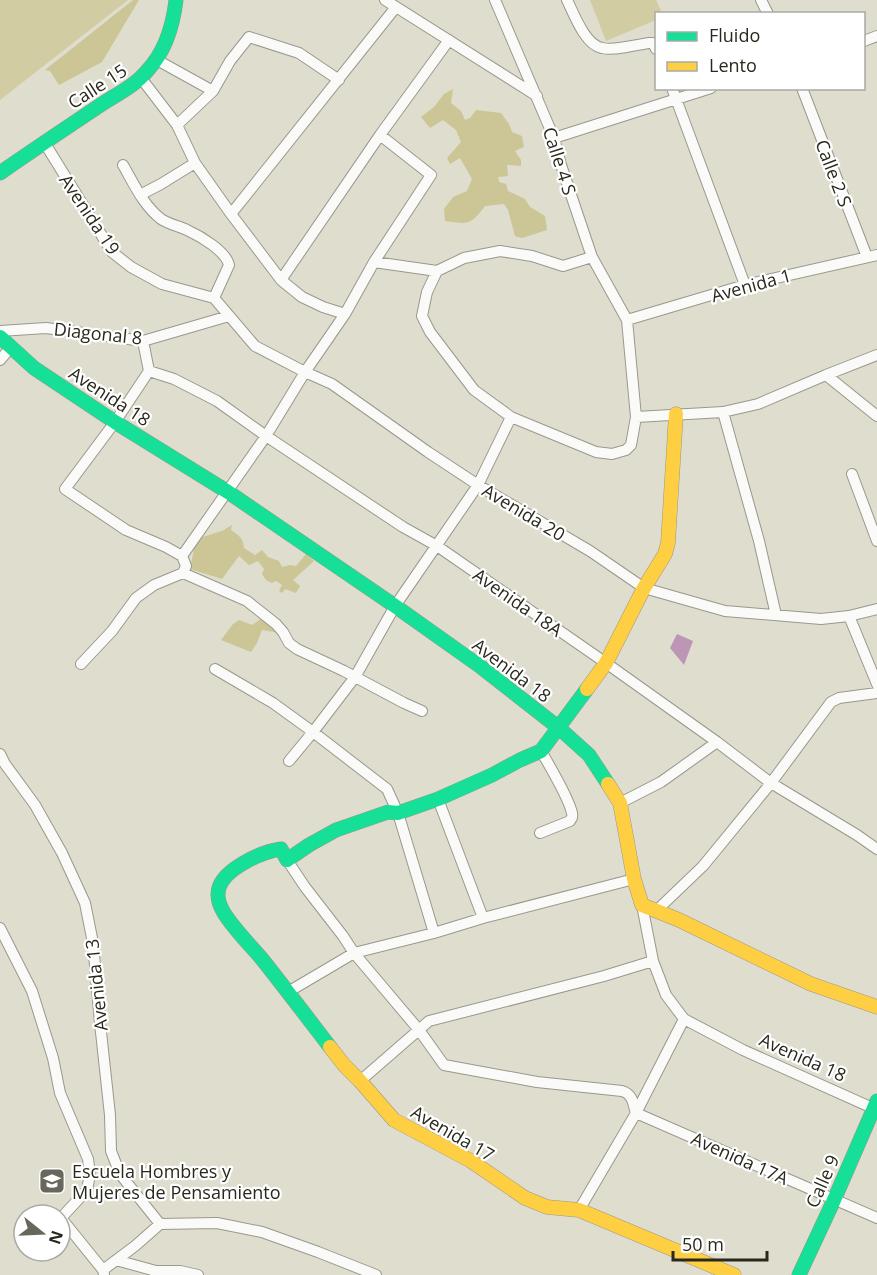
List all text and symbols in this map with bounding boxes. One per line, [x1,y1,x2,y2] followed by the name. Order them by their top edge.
[655,12,865,90] legend
[709,23,760,47] text: Fluido
[709,53,757,77] text: Lento
[63,58,131,114] street label: Calle 15
[538,124,582,198] street label: Calle 4 S
[810,136,858,210] street label: Calle 2 S
[54,169,126,259] street label: Avenida 19
[708,263,794,307] street label: Avenida 1
[53,316,143,350] street label: Diagonal 8
[65,361,155,431] street label: Avenida 18
[478,478,570,546] street label: Avenida 20
[469,562,568,642] street label: Avenida 18A
[468,633,556,707] street label: Avenida 18
[79,938,113,1032] street label: Avenida 13
[756,1027,850,1087] street label: Avenida 18
[407,1100,499,1166] street label: Avenida 17
[688,1126,793,1190] street label: Avenida 17A
[800,1151,844,1211] street label: Calle 9
[72,1159,281,1204] place label: Escuela Hombres y Mujeres de Pensamiento
[37,1166,67,1196] school or university icon: Escuela Hombres y Mujeres de Pensamiento
[12,1203,72,1263] north arrow
[673,1224,768,1262] scale bar
[44,1228,69,1247] text: N
[682,1232,724,1256] text: 50 m

